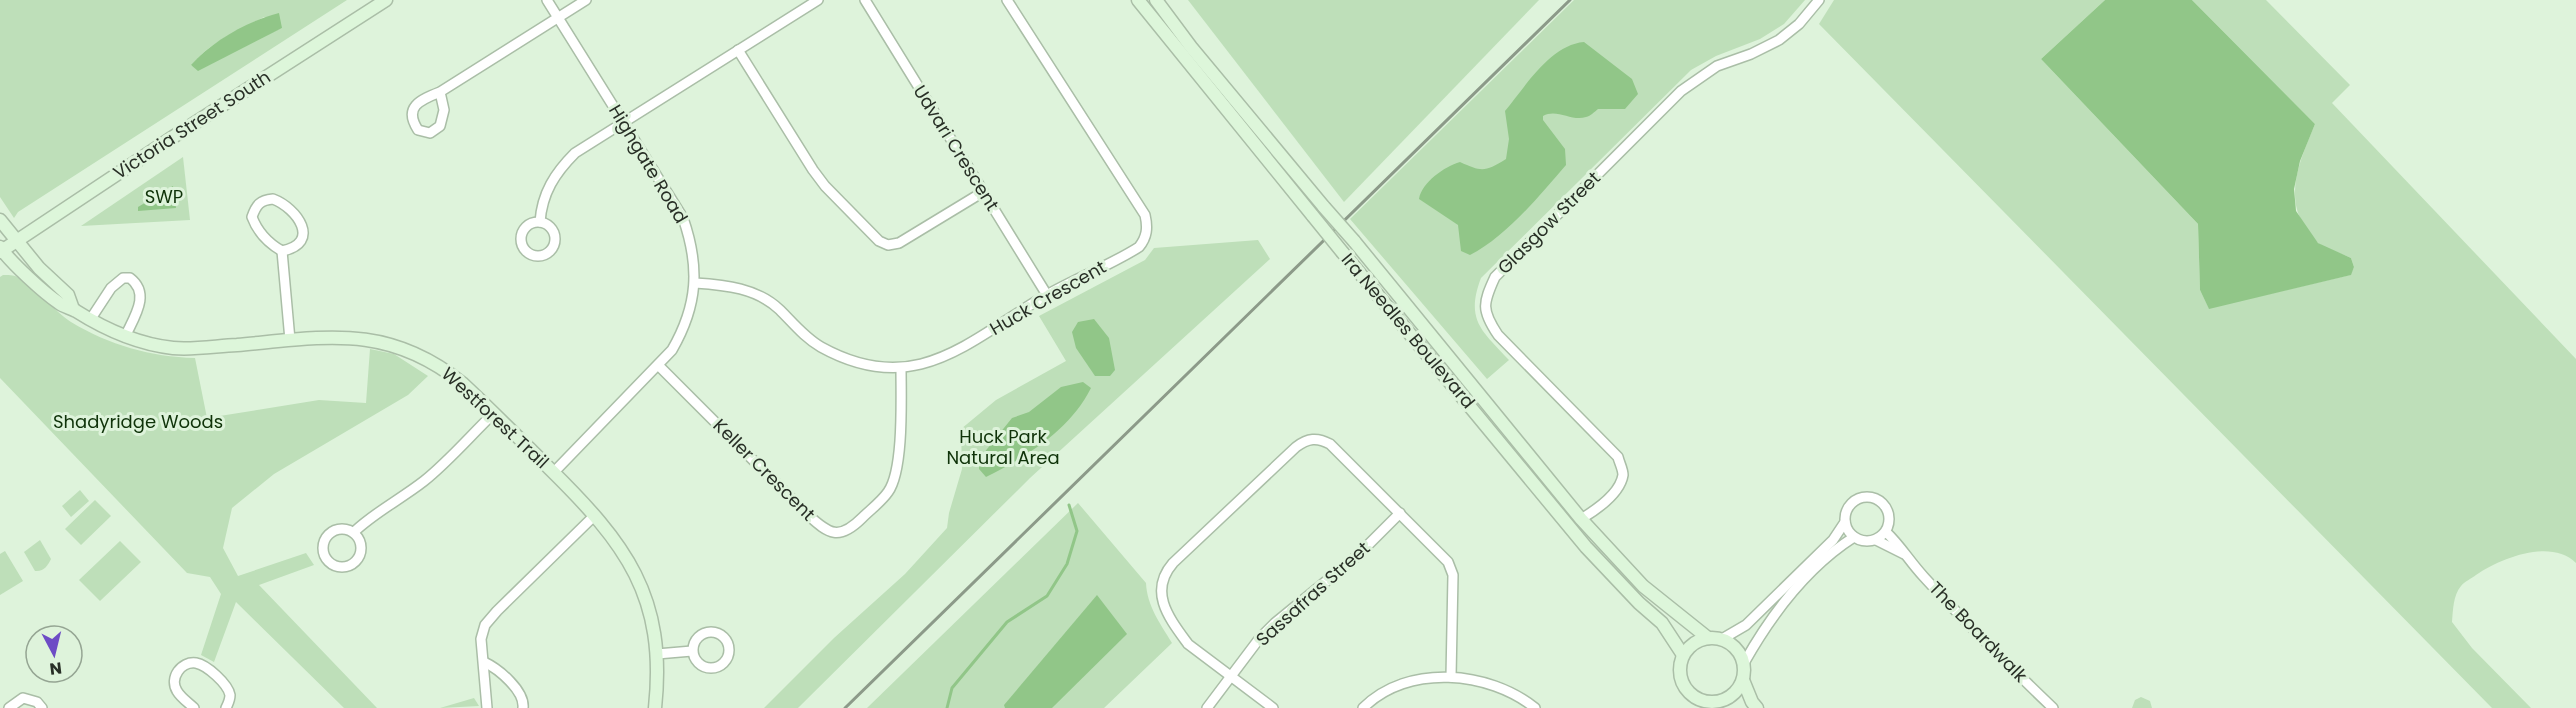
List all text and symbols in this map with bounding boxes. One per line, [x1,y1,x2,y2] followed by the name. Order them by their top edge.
[108,64,275,185] street label: Victoria Street South
[908,80,1005,215] street label: Udvari Crescent
[603,100,694,228] street label: Highgate Road
[1492,166,1606,280] street label: Glasgow Street
[145,184,183,209] park label: SWP
[1336,248,1481,414] street label: Ira Needles Boulevard
[985,254,1110,341] street label: Huck Crescent
[436,361,554,474] street label: Westforest Trail
[53,409,223,434] park label: Shadyridge Woods
[708,413,821,526] street label: Keller Crescent
[946,424,1060,470] park label: Huck Park Natural Area
[1250,536,1375,652] street label: Sassafras Street
[1924,576,2034,688] street label: The Boardwalk
[24,624,84,684] north arrow
[48,656,63,681] text: N

